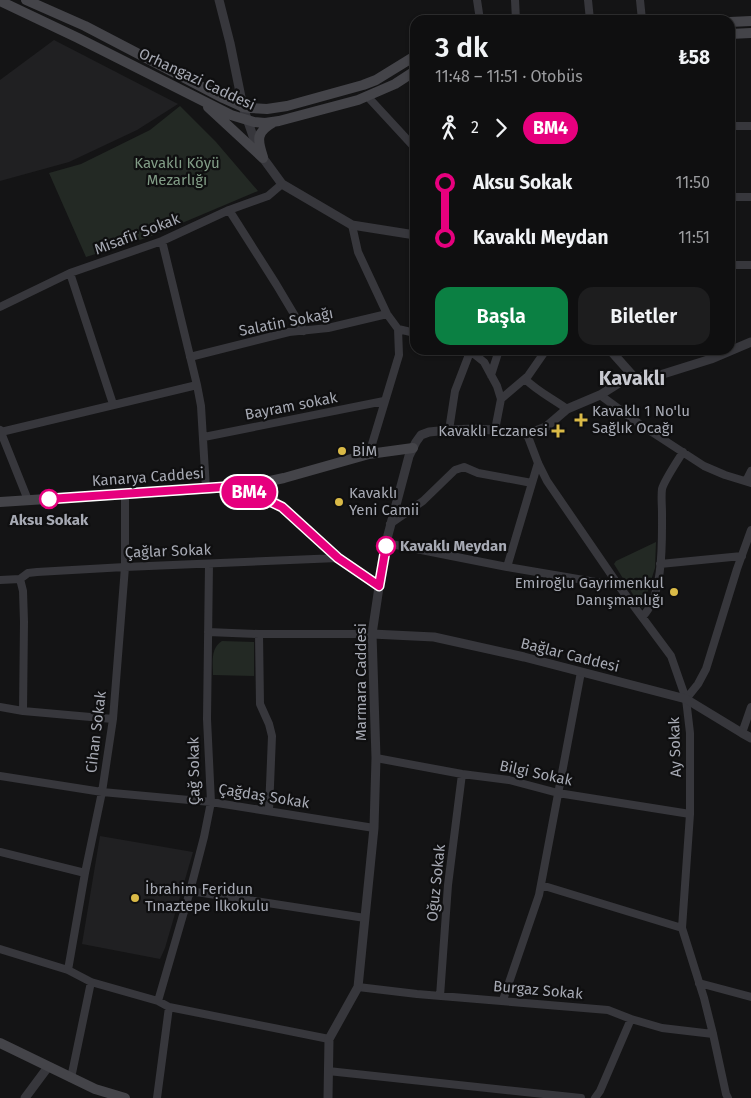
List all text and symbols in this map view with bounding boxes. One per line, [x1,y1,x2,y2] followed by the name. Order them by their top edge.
[435,31,488,64] text: 3 dk
[136,44,258,114] street label: Orhangazi Caddesi
[678,46,710,69] text: ₺58
[435,67,583,86] text: 11:48 – 11:51 · Otobüs
[435,114,463,142] icon: walk
[487,114,515,142] icon: forward
[533,117,568,139] text: BM4
[471,118,479,137] text: 2
[134,154,220,189] park label: Kavaklı Köyü Mezarlığı
[473,171,572,194] text: Aksu Sokak
[676,173,710,192] text: 11:50
[92,209,183,259] street label: Misafir Sokak
[473,226,608,249] text: Kavaklı Meydan
[678,228,710,247] text: 11:51
[435,287,568,345] button: Başla
[578,287,710,345] button: Biletler
[237,304,335,340] street label: Salatin Sokağı
[599,366,665,390] district label: Kavaklı
[243,388,339,424] street label: Bayram sokak
[592,402,690,437] place label: Kavaklı 1 No'lu Sağlık Ocağı
[574,413,588,427] marker: Kavaklı 1 No'lu Sağlık Ocağı
[438,422,548,440] place label: Kavaklı Eczanesi
[552,425,564,437] marker: Kavaklı Eczanesi
[352,442,377,460] place label: BİM
[336,445,348,457] marker: BİM
[91,464,205,490] street label: Kanarya Caddesi
[220,476,278,508] line badge: BM4
[231,481,267,503] text: BM4
[349,484,419,519] place label: Kavaklı Yeni Camii
[39,489,59,509] marker: Aksu Sokak
[333,496,345,508] marker: Kavaklı Yeni Camii
[9,511,89,529] place label: Aksu Sokak
[376,536,396,556] marker: Kavaklı Meydan
[400,537,507,555] place label: Kavaklı Meydan
[124,540,212,562] street label: Çağlar Sokak
[515,574,665,609] place label: Emiroğlu Gayrimenkul Danışmanlığı
[668,586,680,598] marker: Emiroğlu Gayrimenkul Danışmanlığı
[352,623,370,741] street label: Marmara Caddesi
[519,634,621,676] street label: Bağlar Caddesi
[82,690,110,774] street label: Cihan Sokak
[665,716,685,777] street label: Ay Sokak
[184,736,204,805] street label: Çağ Sokak
[498,757,574,790] street label: Bilgi Sokak
[217,780,311,812] street label: Çağdaş Sokak
[423,843,449,922] street label: Oğuz Sokak
[145,880,269,915] place label: İbrahim Feridun Tınaztepe İlkokulu
[129,892,141,904] marker: İbrahim Feridun Tınaztepe İlkokulu
[492,977,584,1003] street label: Burgaz Sokak

